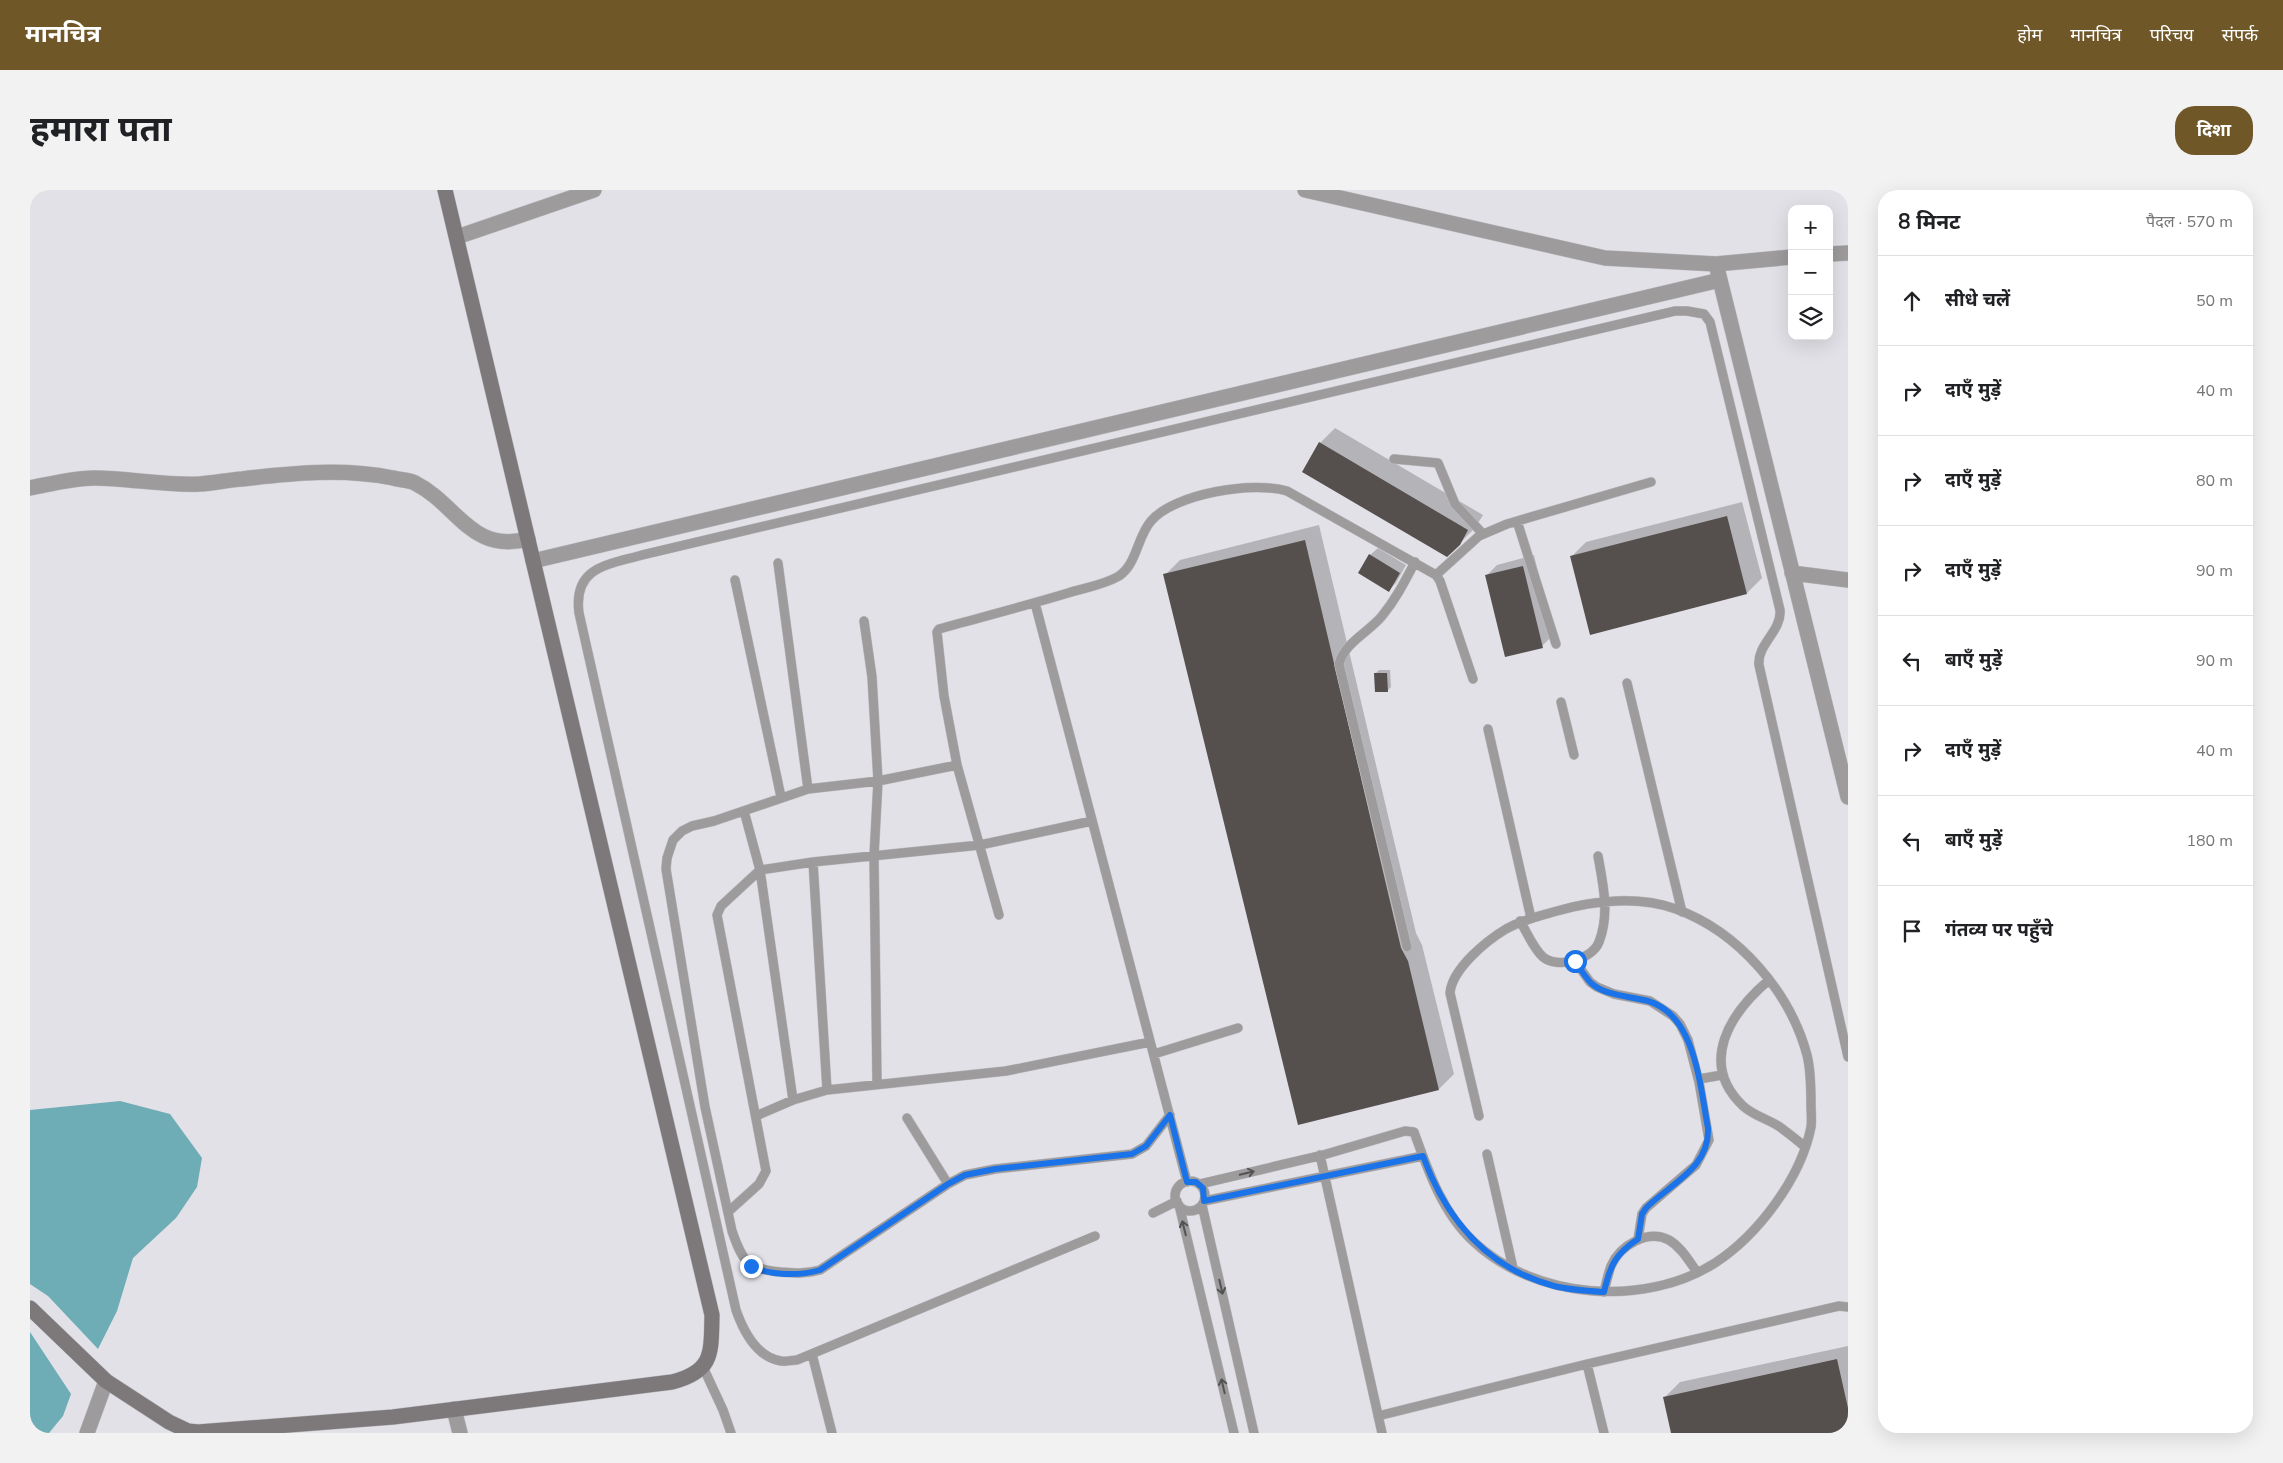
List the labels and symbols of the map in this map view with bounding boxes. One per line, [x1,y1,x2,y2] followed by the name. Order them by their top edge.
[1564,950,1587,973] route start
[1238,1168,1254,1177] one-way arrow
[1179,1220,1188,1236] one-way arrow
[740,1255,763,1278] route end
[1217,1278,1226,1294] one-way arrow
[1218,1378,1227,1394] one-way arrow

